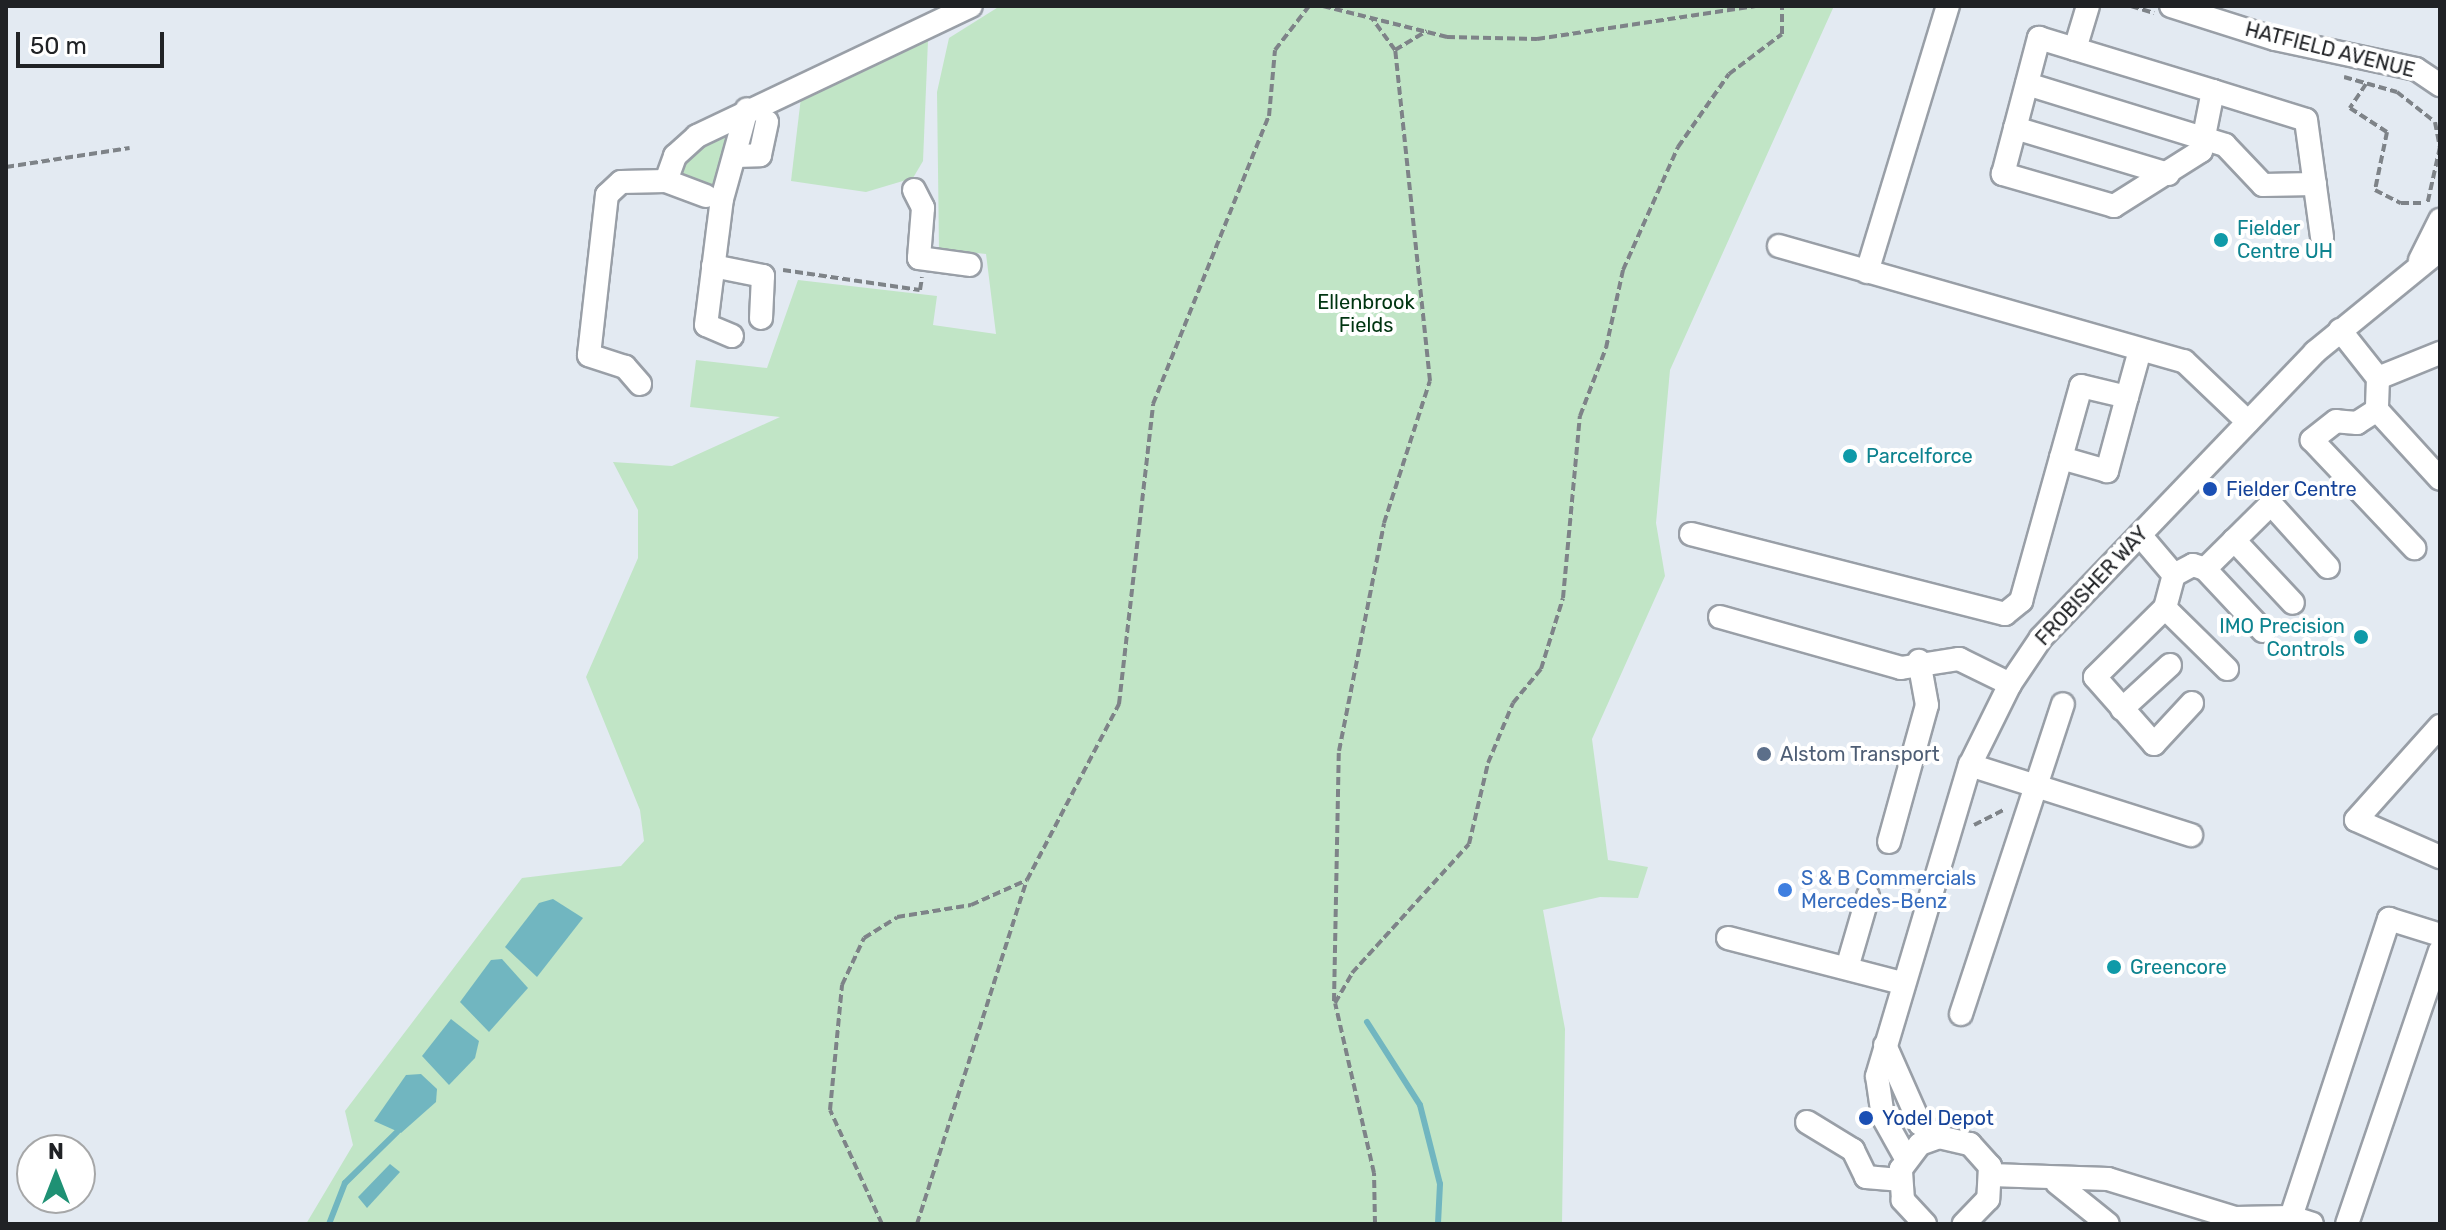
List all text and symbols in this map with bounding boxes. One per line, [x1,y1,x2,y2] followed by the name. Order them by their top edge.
[20,16,168,66] scale bar
[2242,17,2418,83] street label: HATFIELD AVENUE
[30,32,87,60] text: 50 m
[2237,216,2333,263] place label: Fielder Centre UH
[2212,231,2230,249] marker: Fielder Centre UH
[1317,291,1415,338] park label: Ellenbrook Fields
[1866,444,1973,468] place label: Parcelforce
[1841,447,1859,465] marker: Parcelforce
[2226,477,2357,501] place label: Fielder Centre
[2201,480,2219,498] marker: Fielder Centre
[2031,521,2153,651] street label: FROBISHER WAY
[2219,614,2345,661] place label: IMO Precision Controls
[2352,628,2370,646] marker: IMO Precision Controls
[1780,742,1940,766] place label: Alstom Transport
[1755,745,1773,763] marker: Alstom Transport
[1801,866,1976,913] place label: S & B Commercials Mercedes-Benz
[1776,881,1794,899] marker: S & B Commercials Mercedes-Benz
[2130,955,2227,979] place label: Greencore
[2105,958,2123,976] marker: Greencore
[1882,1106,1994,1130] place label: Yodel Depot
[1857,1109,1875,1127] marker: Yodel Depot
[16,1134,96,1214] north arrow
[48,1138,64,1165] text: N

